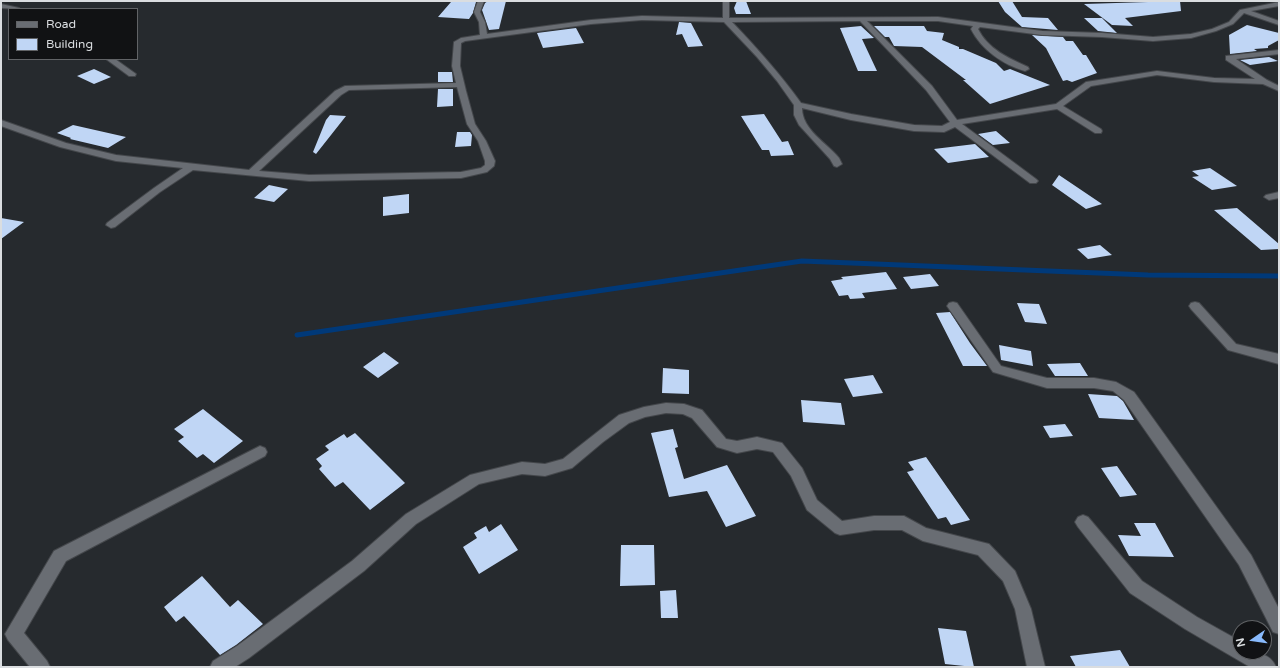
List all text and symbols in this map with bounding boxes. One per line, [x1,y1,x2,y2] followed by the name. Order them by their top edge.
[8,8,138,60] legend
[46,17,76,31] text: Road
[46,37,93,51] text: Building
[1232,620,1272,660] north arrow
[1233,637,1248,648] text: N

